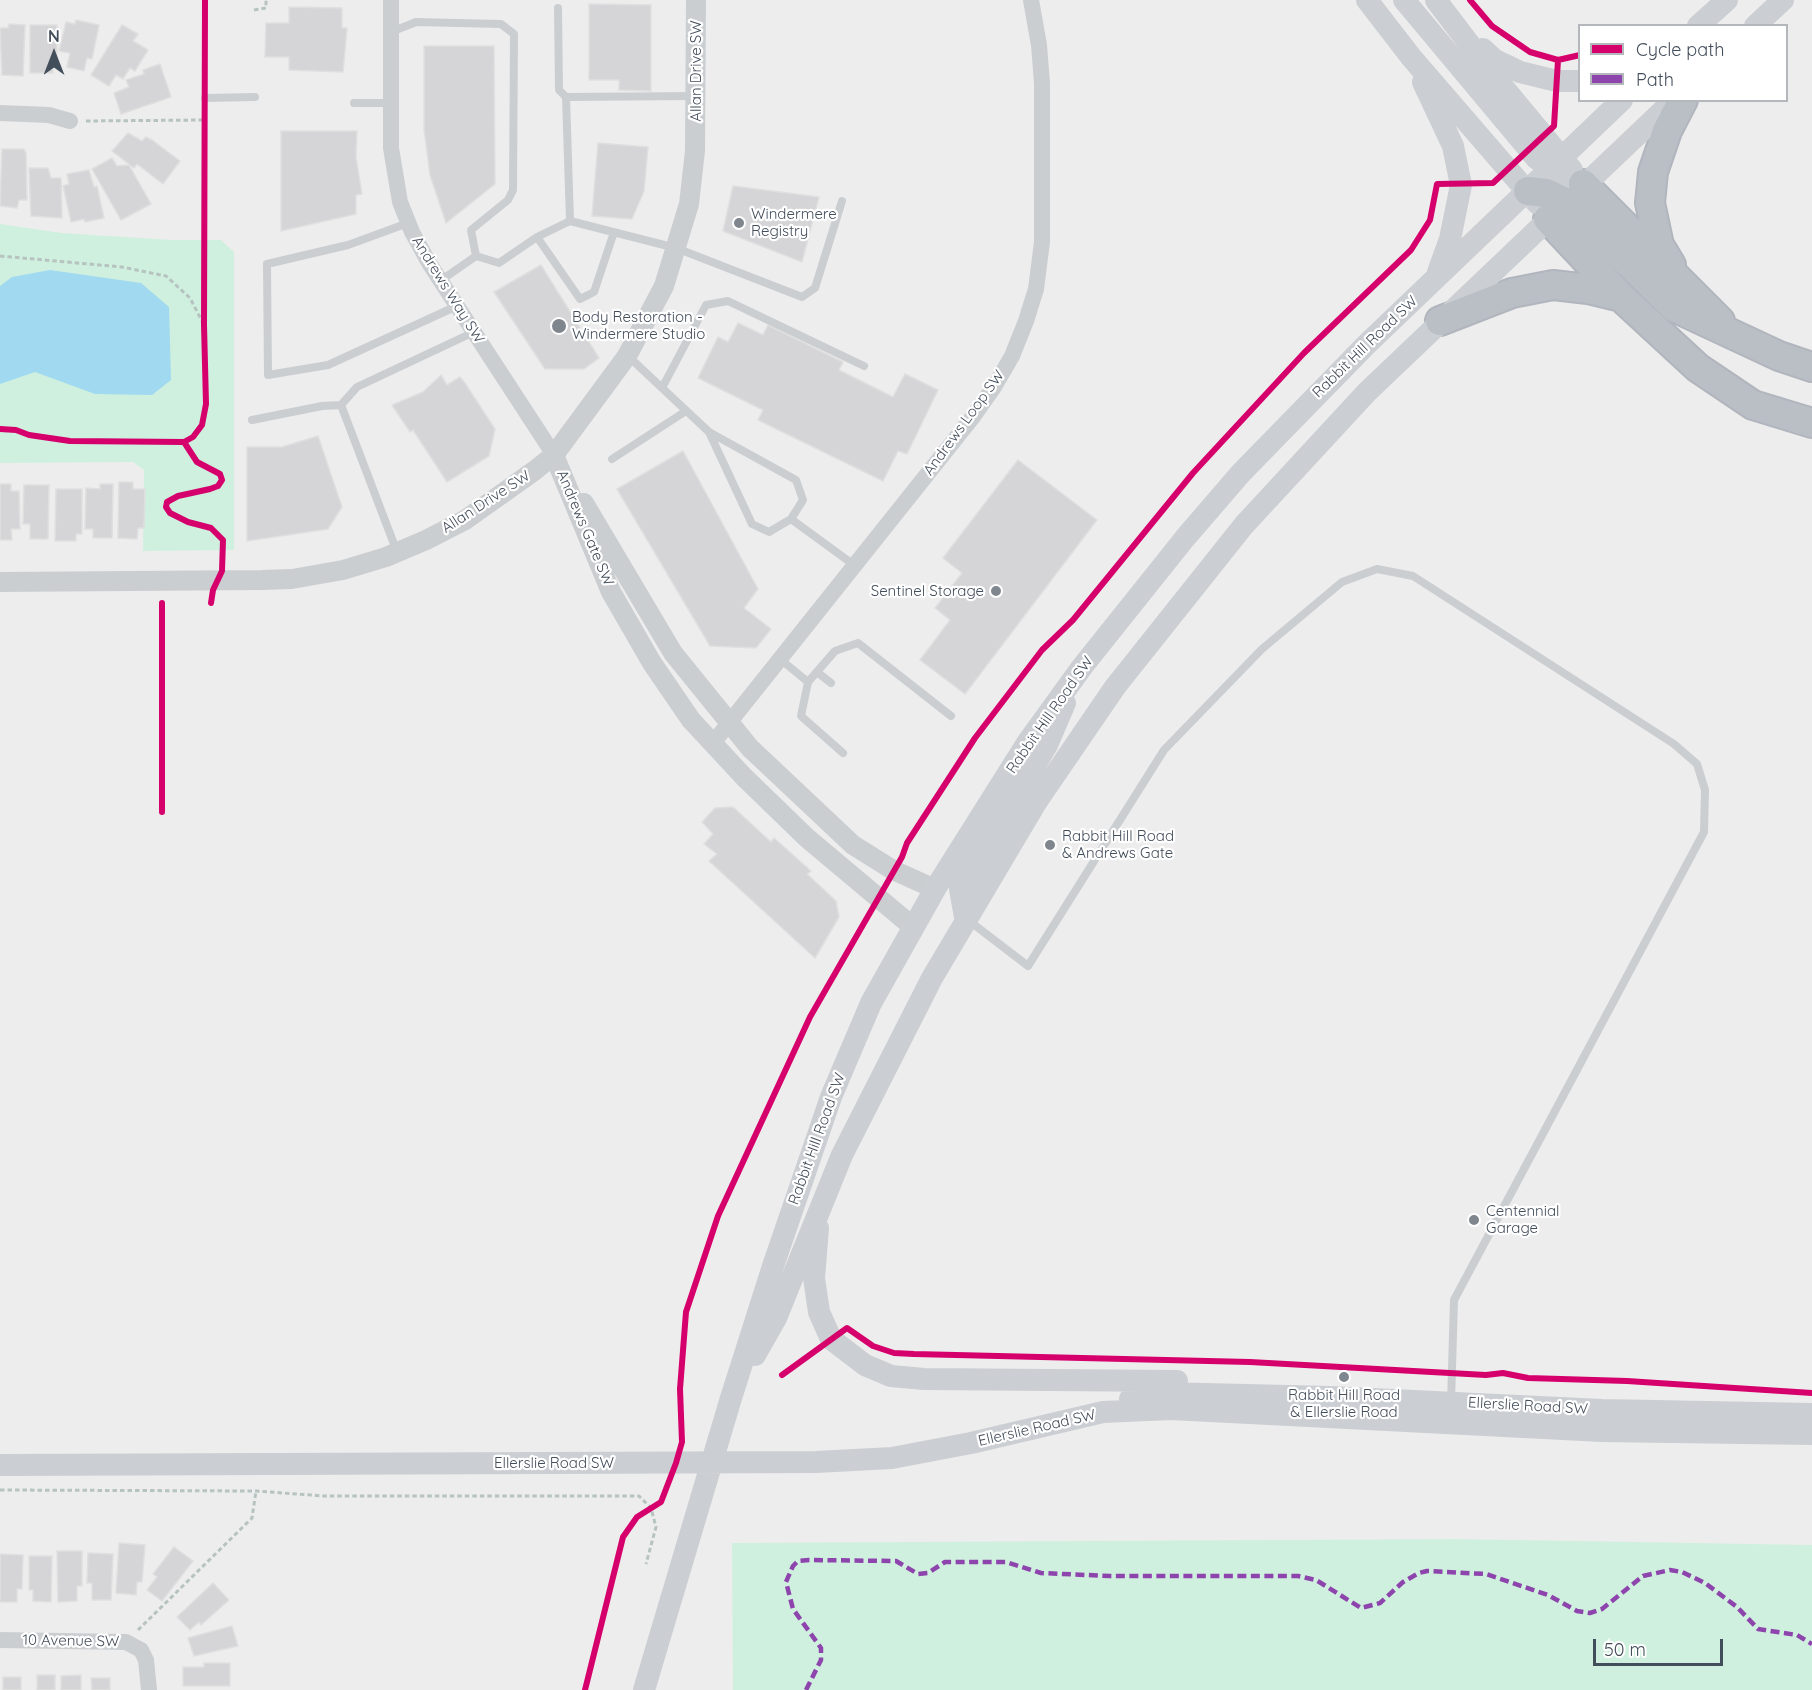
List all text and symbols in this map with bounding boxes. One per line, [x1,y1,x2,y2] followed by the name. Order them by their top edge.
[687,20,705,122] street label: Allan Drive SW
[24,24,84,84] north arrow
[1578,24,1788,102] legend
[48,26,60,46] text: N
[1636,38,1724,61] text: Cycle path
[1636,68,1674,91] text: Path
[751,205,837,240] place label: Windermere Registry
[732,216,746,230] marker: Windermere Registry
[408,233,488,347] street label: Andrews Way SW
[1309,292,1421,402] street label: Rabbit Hill Road SW
[572,308,705,343] place label: Body Restoration - Windermere Studio
[550,317,568,335] marker: Body Restoration - Windermere Studio
[920,367,1008,479] street label: Andrews Loop SW
[439,467,533,537] street label: Allan Drive SW
[553,467,617,589] street label: Andrews Gate SW
[871,582,984,600] place label: Sentinel Storage
[989,584,1003,598] marker: Sentinel Storage
[1003,653,1097,777] street label: Rabbit Hill Road SW
[1062,827,1174,862] place label: Rabbit Hill Road & Andrews Gate
[1043,838,1057,852] marker: Rabbit Hill Road & Andrews Gate
[785,1071,849,1207] street label: Rabbit Hill Road SW
[1486,1202,1560,1237] place label: Centennial Garage
[1467,1213,1481,1227] marker: Centennial Garage
[1337,1370,1351,1384] marker: Rabbit Hill Road & Ellerslie Road
[1288,1386,1400,1421] place label: Rabbit Hill Road & Ellerslie Road
[1468,1394,1588,1418] street label: Ellerslie Road SW
[977,1406,1097,1450] street label: Ellerslie Road SW
[494,1454,614,1472] street label: Ellerslie Road SW
[1596,1627,1726,1665] scale bar
[22,1631,120,1651] street label: 10 Avenue SW
[1604,1638,1646,1661] text: 50 m

